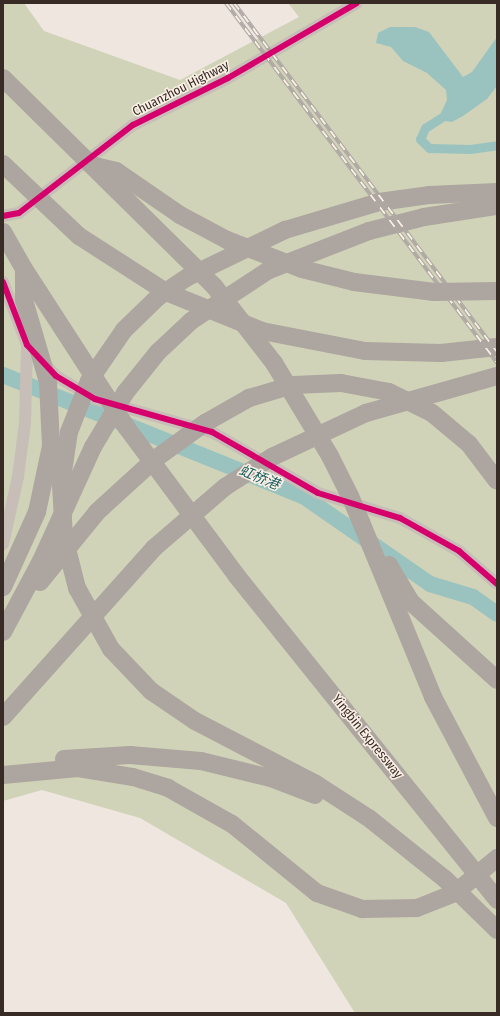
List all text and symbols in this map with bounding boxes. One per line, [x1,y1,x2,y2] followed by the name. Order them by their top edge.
[130,58,232,120] street label: Chuanzhou Highway
[236,462,282,494] water label: 虹桥港
[328,692,406,782] street label: Yingbin Expressway

